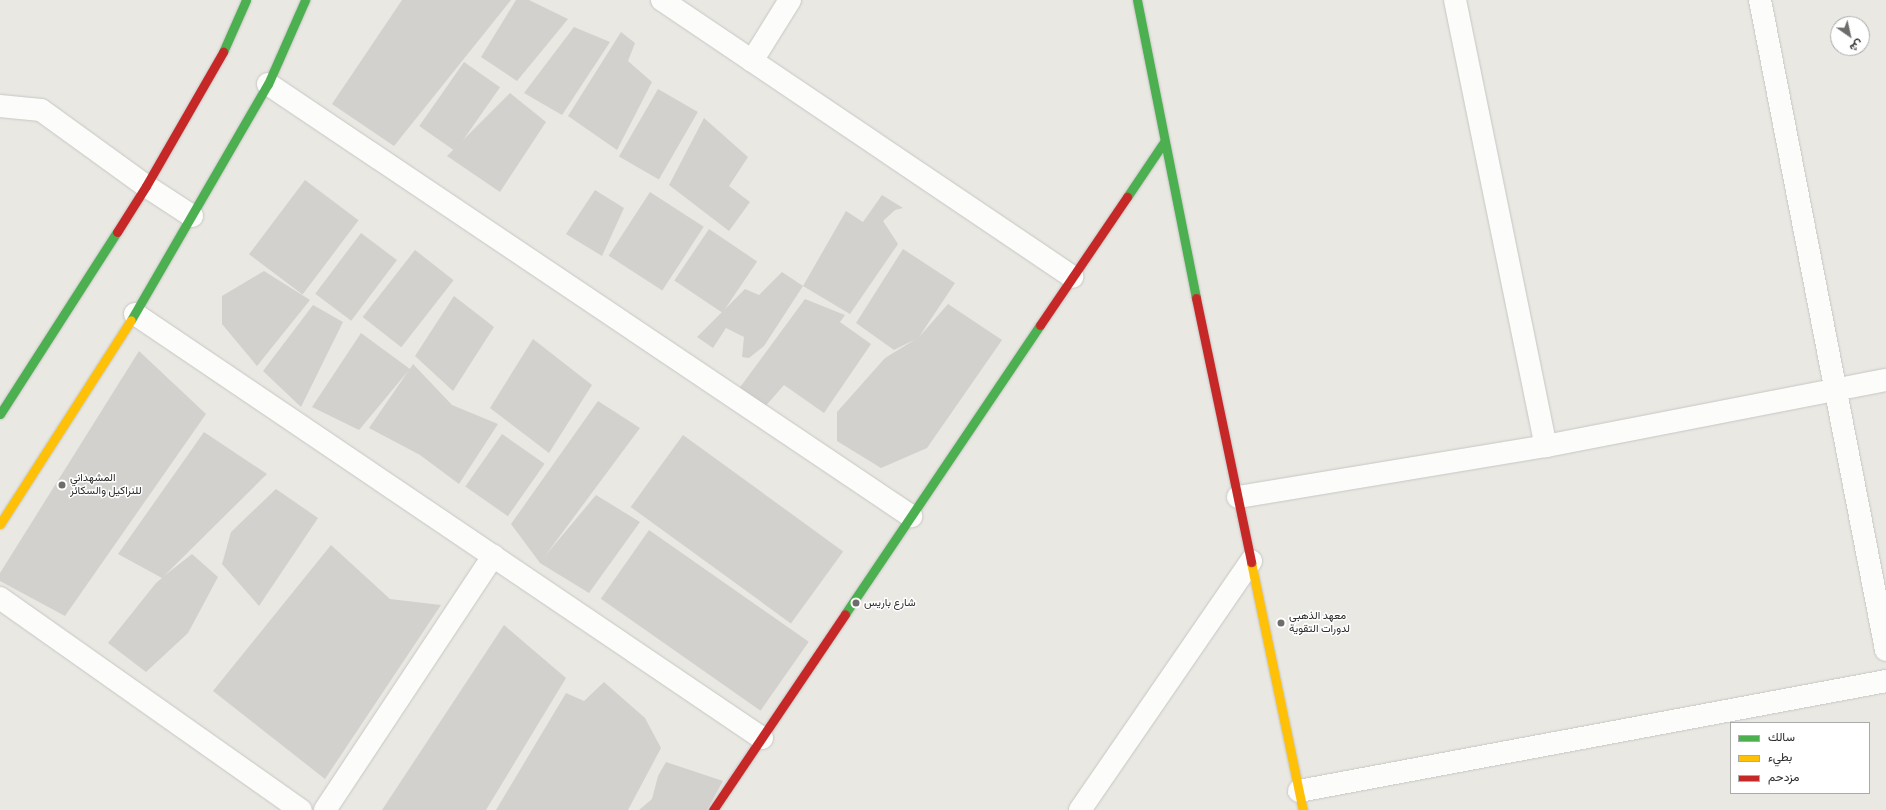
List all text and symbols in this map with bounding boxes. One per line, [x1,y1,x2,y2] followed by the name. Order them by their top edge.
[1830,16,1870,56] north arrow
[1847,36,1866,55] text: ش
[70,472,142,498] place label: المشهداني للنراكيل والسكائر
[57,480,67,490] marker: المشهداني للنراكيل والسكائر
[864,596,916,610] place label: شارع باريس
[851,598,861,608] marker: شارع باريس
[1289,610,1350,636] place label: معهد الذهبي لدورات التقوية
[1276,618,1286,628] marker: معهد الذهبي لدورات التقوية
[1730,722,1870,794] legend
[1768,730,1795,744] text: سالك
[1768,750,1792,764] text: بطيء
[1768,770,1799,784] text: مزدحم

